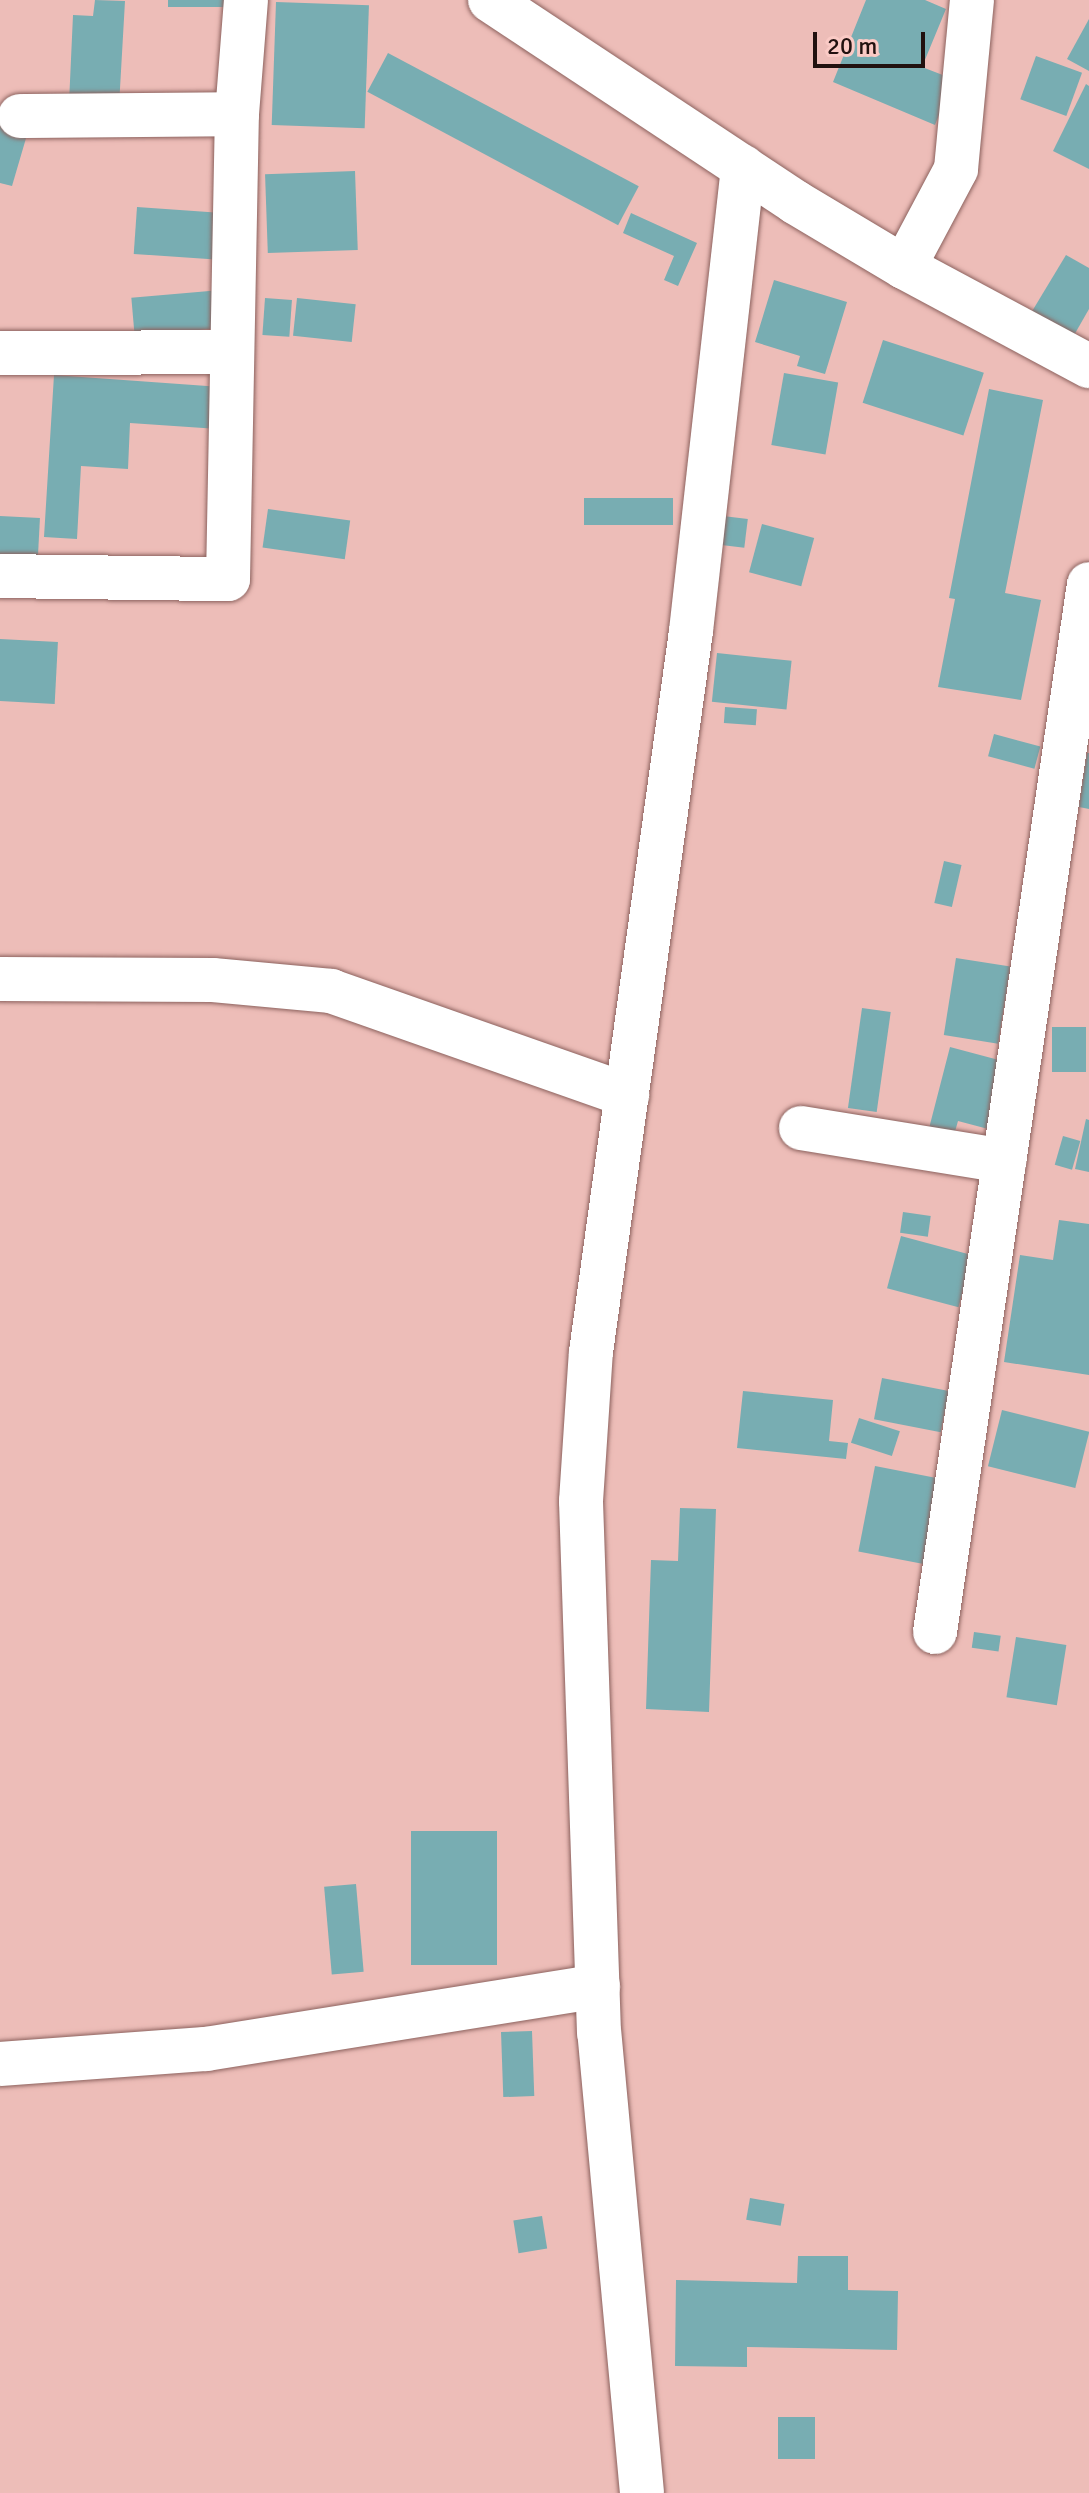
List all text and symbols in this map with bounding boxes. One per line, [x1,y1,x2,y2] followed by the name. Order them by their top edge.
[817,16,929,66] scale bar
[827,31,877,61] text: 20 m

